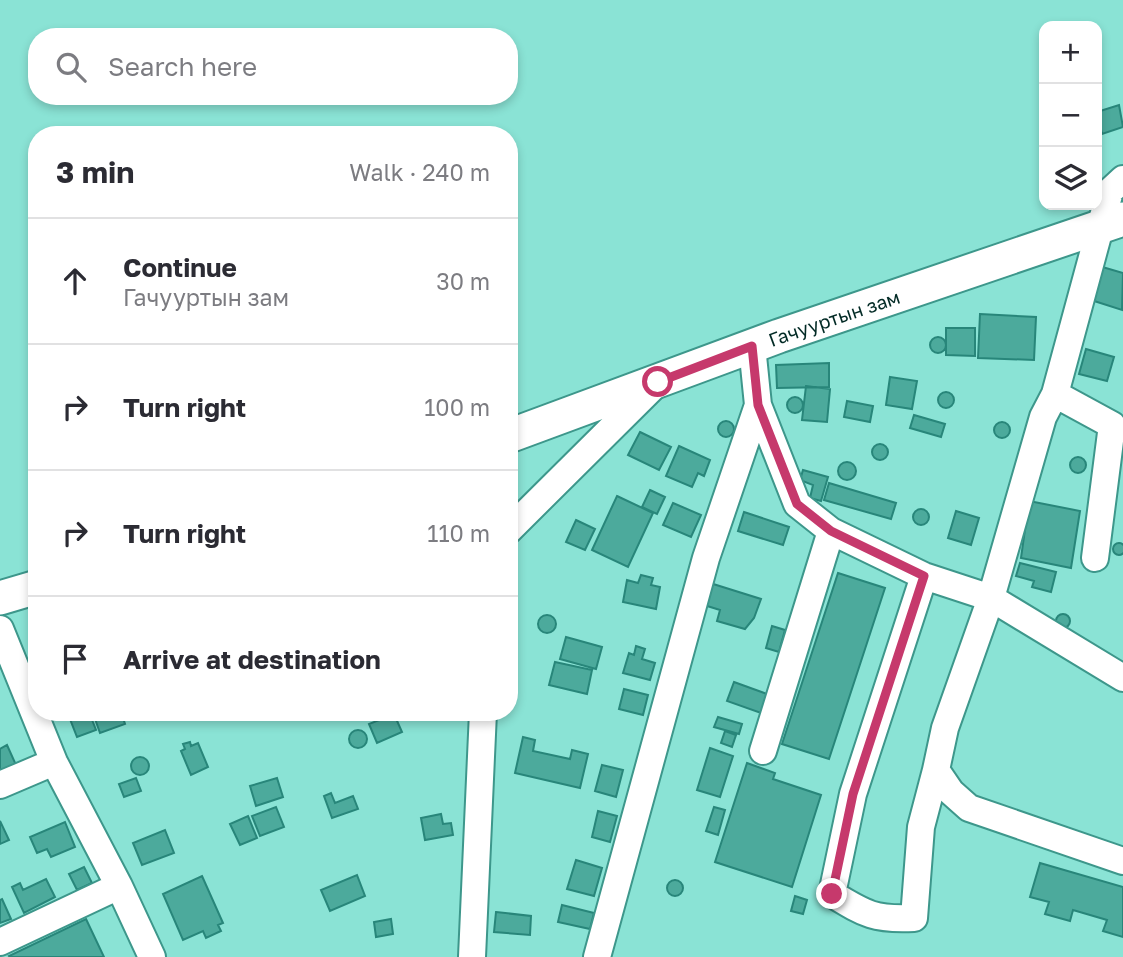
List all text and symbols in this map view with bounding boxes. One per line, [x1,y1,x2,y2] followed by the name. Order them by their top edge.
[1039,21,1102,210] map controls
[1039,21,1102,84] button: +
[28,28,518,105] search box
[52,48,90,86] icon: search
[108,51,257,82] text: Search here
[1039,84,1102,147] button: −
[1039,147,1102,210] button: layers
[56,154,134,190] text: 3 min
[349,158,490,186] text: Walk · 240 m
[123,252,237,283] text: Continue
[56,262,94,300] icon: ahead
[436,267,490,295] text: 30 m
[123,283,289,311] text: Гачууртын зам
[765,284,903,350] street label: Гачууртын зам
[642,366,673,397] route start
[56,388,94,426] icon: right
[123,392,246,423] text: Turn right
[424,393,490,421] text: 100 m
[56,514,94,552] icon: right
[123,518,246,549] text: Turn right
[427,519,490,547] text: 110 m
[56,640,94,678] icon: arrive
[123,644,381,675] text: Arrive at destination
[816,878,847,909] route end

